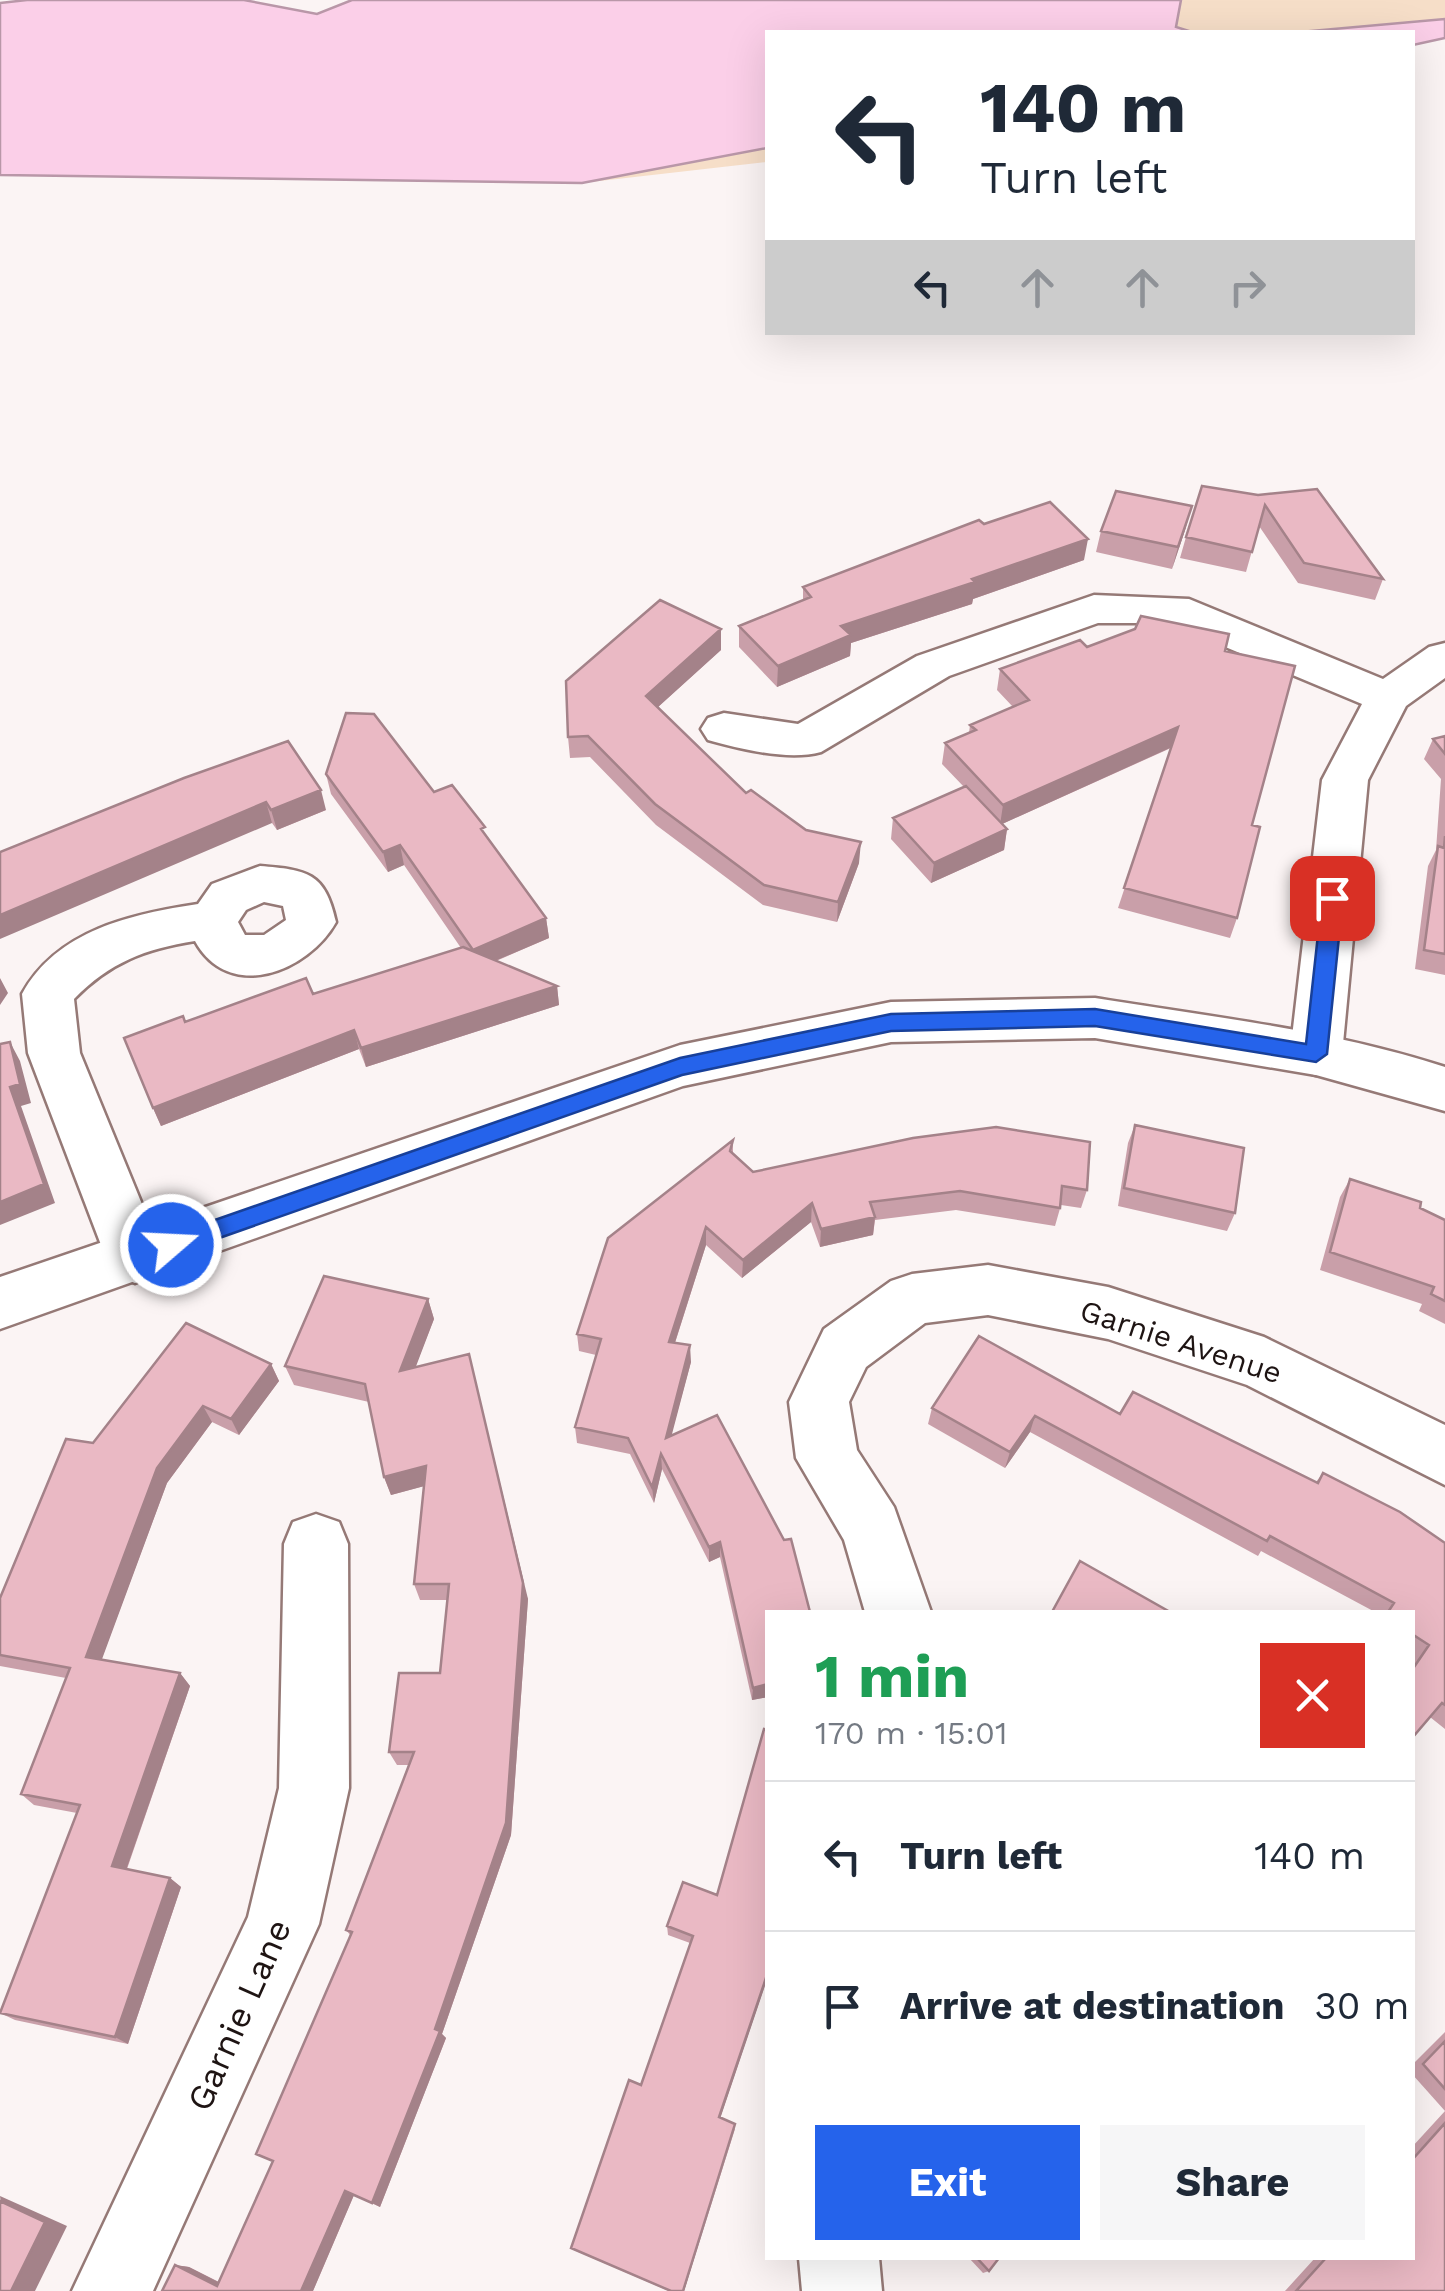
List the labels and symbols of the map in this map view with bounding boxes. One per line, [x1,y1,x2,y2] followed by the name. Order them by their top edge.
[1290,856,1375,941] pin
[119,1193,223,1297] position arrow
[1076,1292,1286,1391] street label: Garnie Avenue
[178,1913,300,2117] street label: Garnie Lane

